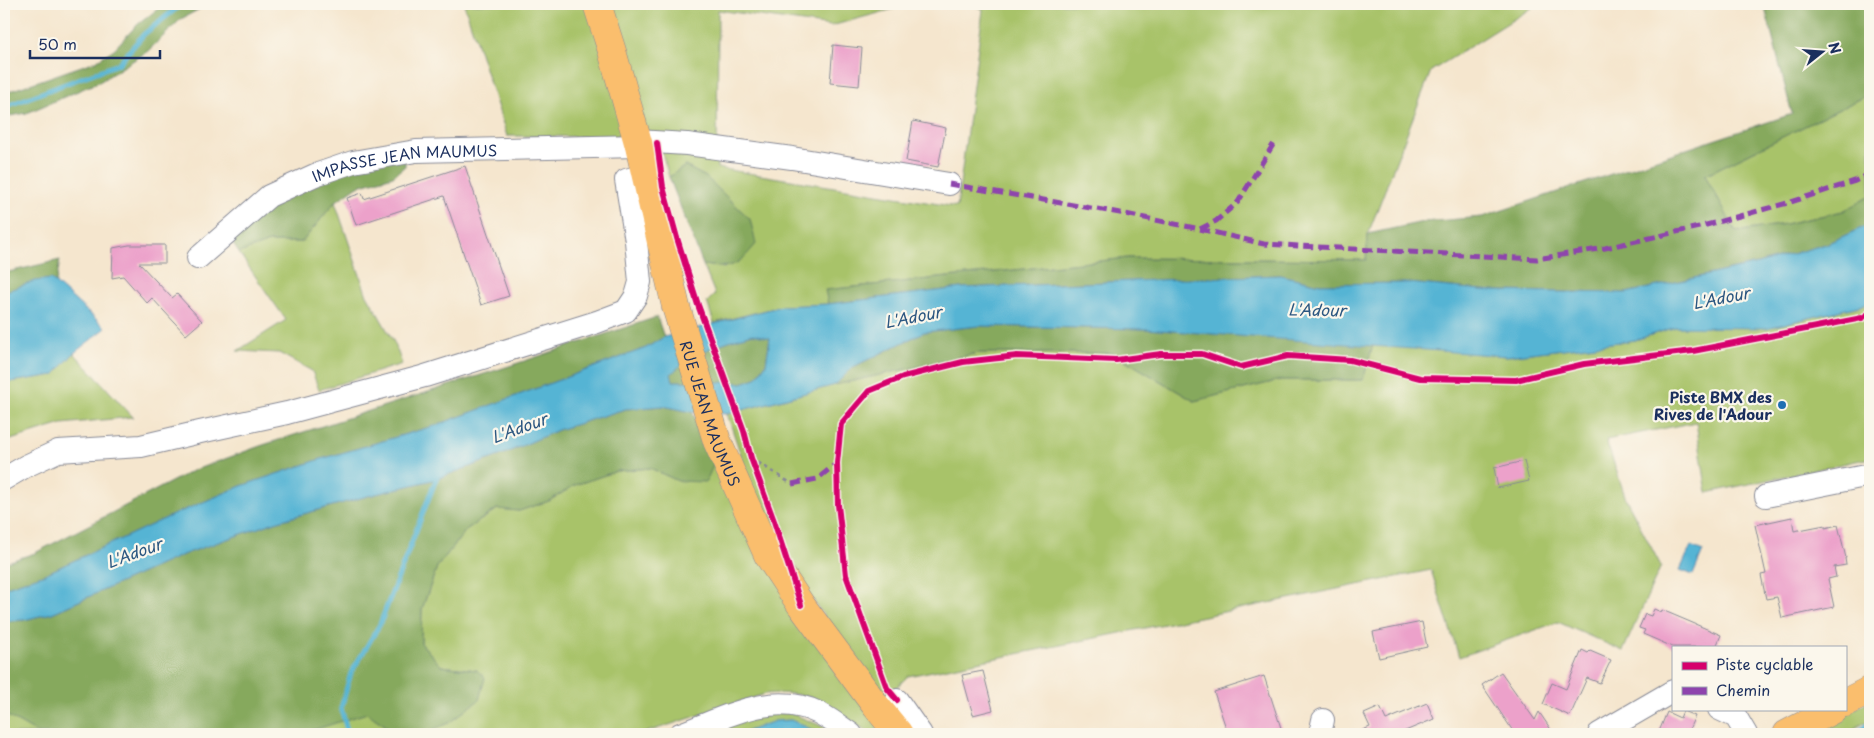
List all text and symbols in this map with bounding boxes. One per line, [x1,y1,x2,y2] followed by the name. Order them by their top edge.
[30,28,160,60] scale bar
[1796,28,1846,78] north arrow
[38,32,77,55] text: 50 m
[1823,40,1847,56] text: N
[307,138,498,187] street label: IMPASSE JEAN MAUMUS
[1690,279,1754,314] water label: L'Adour
[1288,296,1349,322] water label: L'Adour
[882,298,946,333] water label: L'Adour
[675,337,747,490] street label: RUE JEAN MAUMUS
[1654,385,1772,425] place label: Piste BMX des Rives de l'Adour
[1776,399,1788,411] marker: Piste BMX des Rives de l'Adour
[488,405,553,448] water label: L'Adour
[103,530,168,573] water label: L'Adour
[1672,646,1846,710] legend
[1716,652,1813,675] text: Piste cyclable
[1716,678,1770,701] text: Chemin

